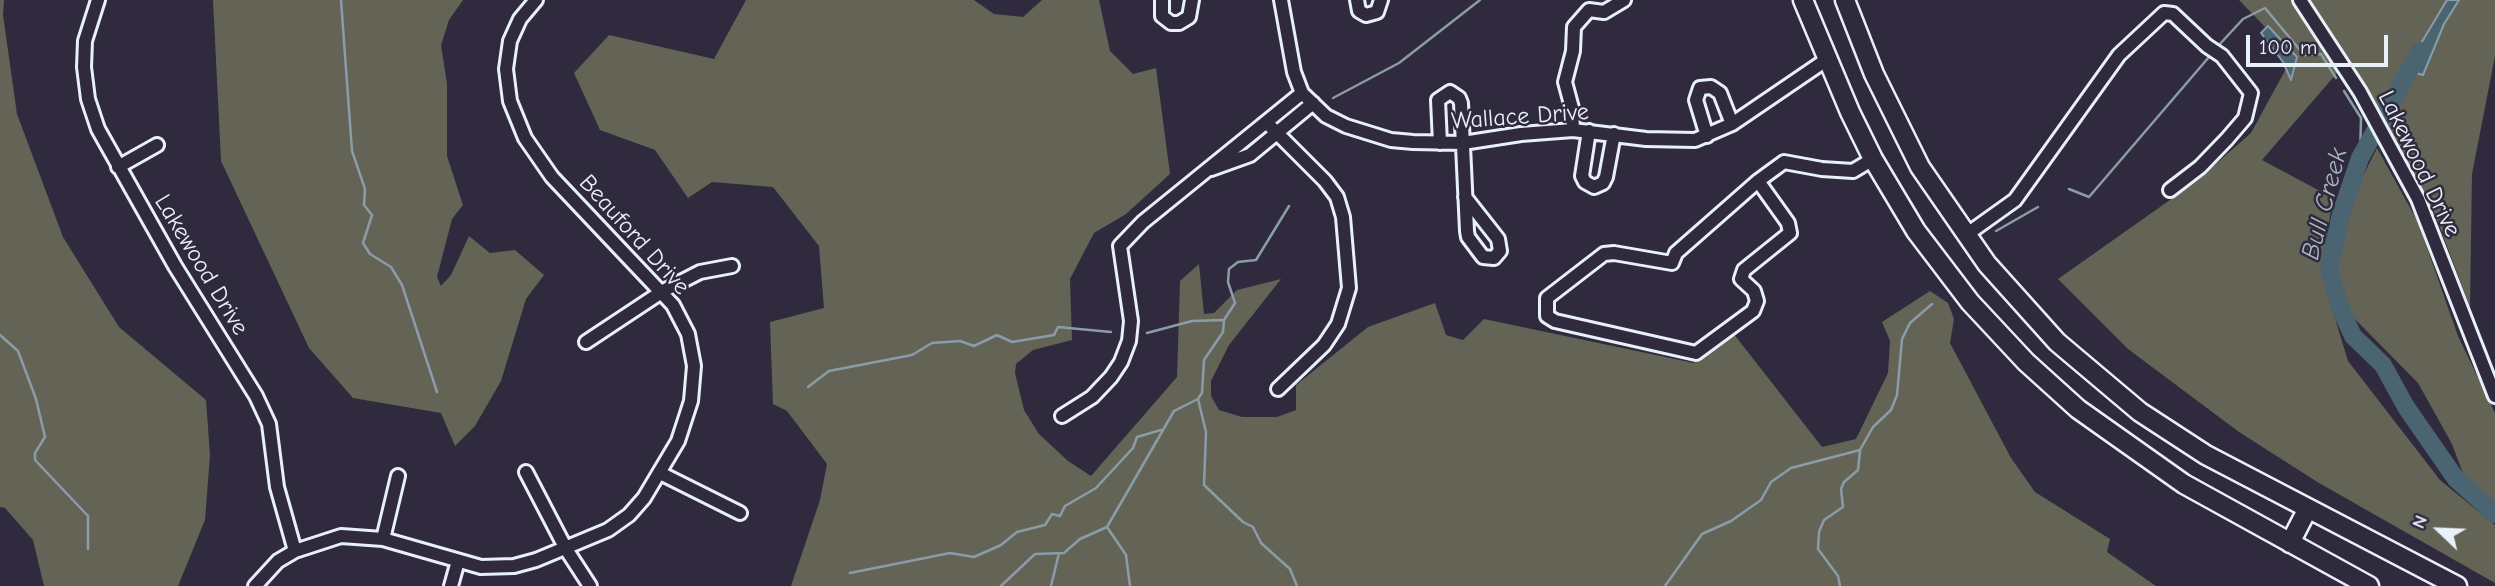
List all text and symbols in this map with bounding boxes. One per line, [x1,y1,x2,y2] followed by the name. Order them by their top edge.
[2250,21,2392,65] scale bar
[2259,35,2317,59] text: 100 m
[2371,86,2467,242] street label: Lakewood Drive
[1450,98,1590,136] street label: Wallace Drive
[2295,145,2355,263] water label: Bull Creek
[573,169,695,301] street label: Beauford Drive
[148,190,254,340] street label: Lakewood Drive
[2404,495,2474,565] north arrow
[2407,512,2432,532] text: N

